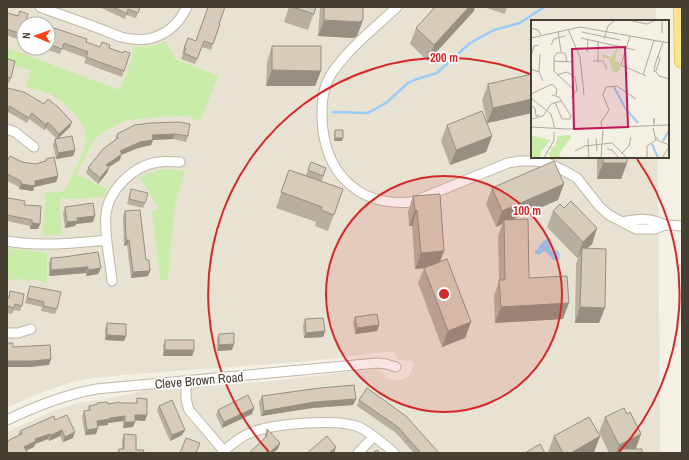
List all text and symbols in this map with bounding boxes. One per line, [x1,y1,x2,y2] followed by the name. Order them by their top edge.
[16,16,56,56] north arrow
[531,20,669,158] inset map
[19,32,33,39] text: N
[430,50,458,66] text: 200 m
[513,203,541,219] text: 100 m
[437,287,451,301] centre of rings
[154,368,244,393] street label: Cleve Brown Road

